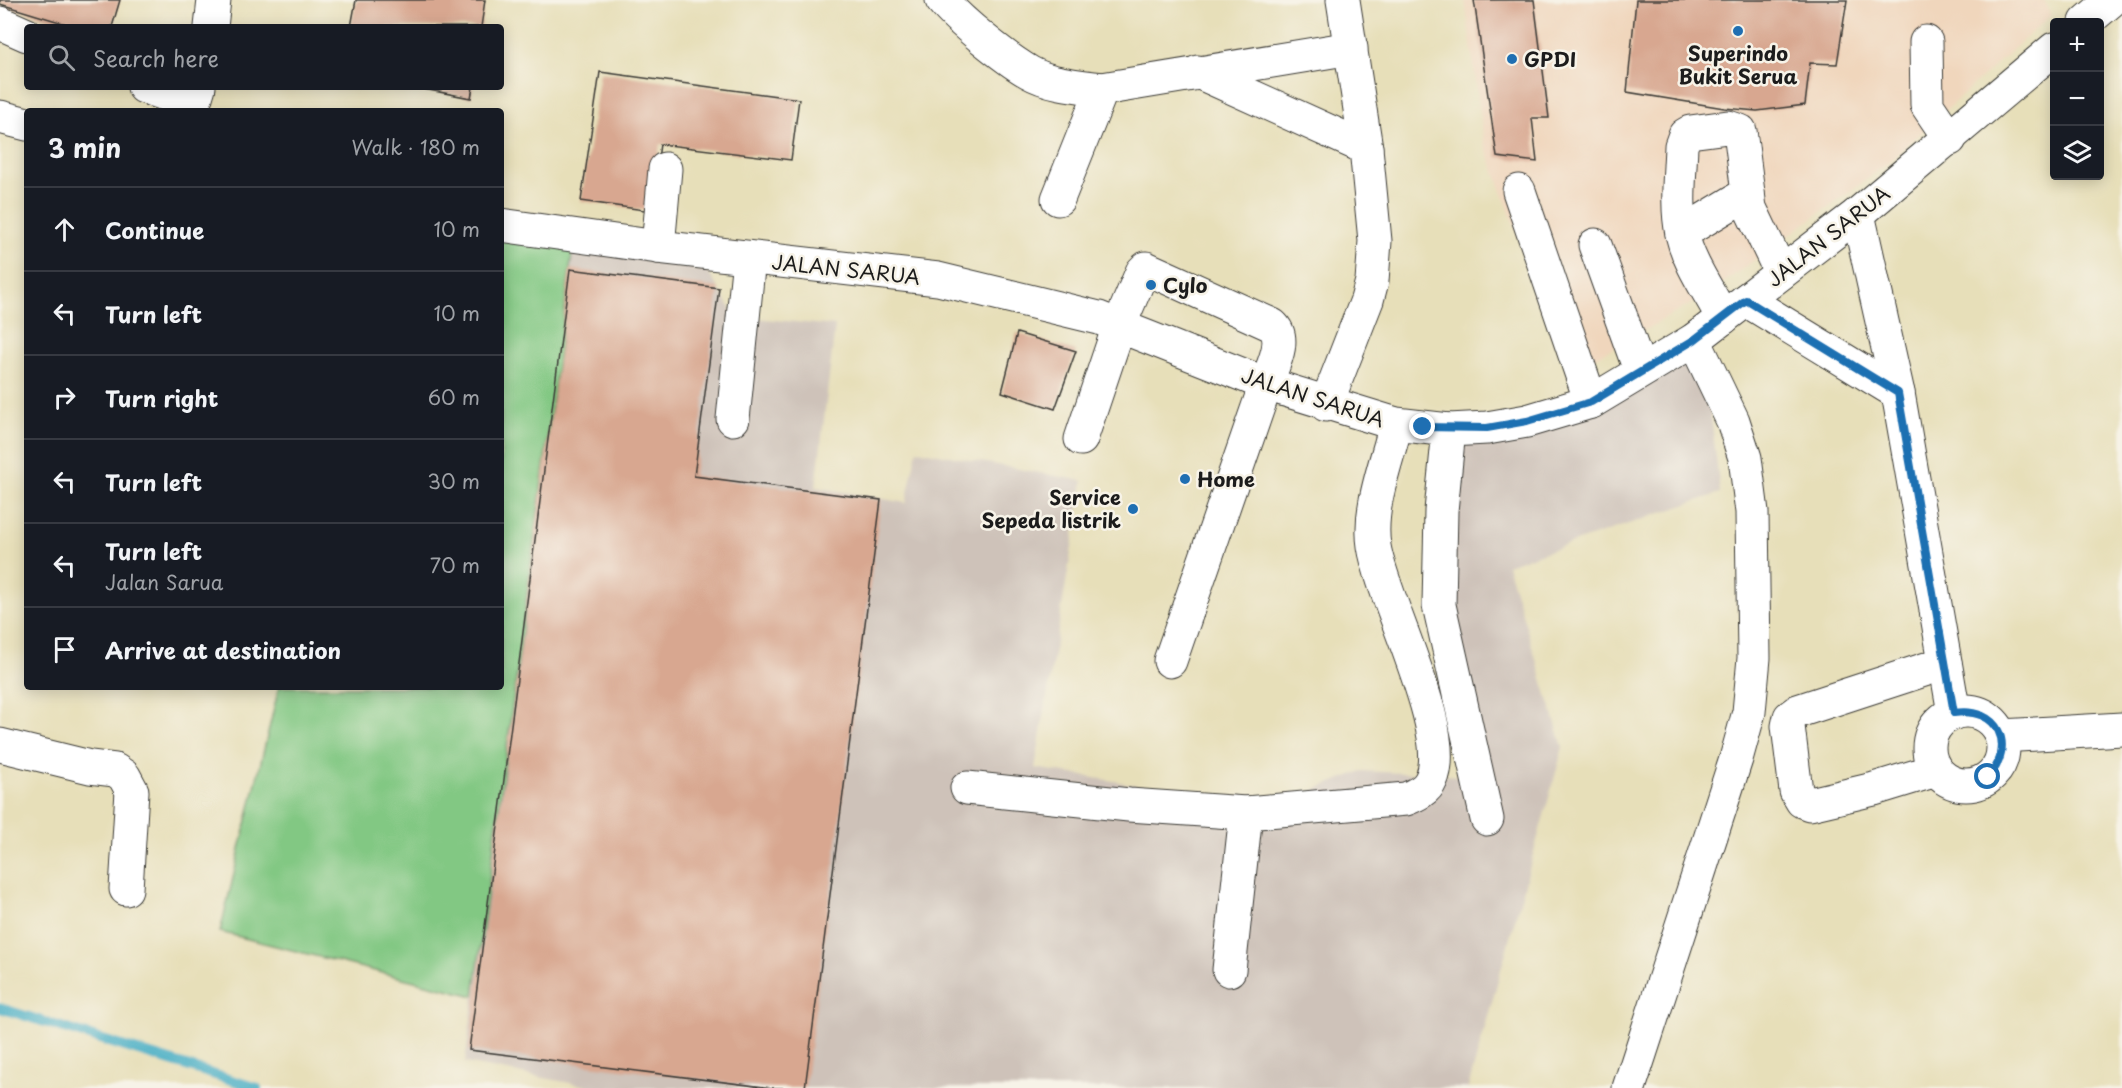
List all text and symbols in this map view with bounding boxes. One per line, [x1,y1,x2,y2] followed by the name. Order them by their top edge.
[2050,18,2104,180] map controls
[2050,18,2104,72] button: +
[24,24,504,90] search box
[1731,24,1745,38] marker: Superindo Bukit Serua
[1679,38,1797,91] place label: Superindo Bukit Serua
[45,41,78,74] icon: search
[93,41,219,74] text: Search here
[1524,44,1576,74] place label: GPDI
[1505,52,1519,66] marker: GPDI
[2050,72,2104,126] button: −
[2050,126,2104,180] button: layers
[48,128,121,167] text: 3 min
[352,132,480,162] text: Walk · 180 m
[1760,178,1896,294] street label: JALAN SARUA
[48,213,81,246] icon: ahead
[105,213,204,246] text: Continue
[433,214,480,244] text: 10 m
[770,246,922,292] street label: JALAN SARUA
[1163,270,1208,300] place label: Cylo
[1144,278,1158,292] marker: Cylo
[48,297,81,330] icon: left
[105,297,202,330] text: Turn left
[433,298,480,328] text: 10 m
[1238,360,1388,434] street label: JALAN SARUA
[48,381,81,414] icon: right
[105,381,218,414] text: Turn right
[428,382,480,412] text: 60 m
[1409,413,1435,439] route end
[1197,464,1255,494] place label: Home
[48,465,81,498] icon: left
[105,465,202,498] text: Turn left
[427,466,480,496] text: 30 m
[1178,472,1192,486] marker: Home
[982,482,1122,535] place label: Service Sepeda listrik
[1126,502,1140,516] marker: Service Sepeda listrik
[105,534,202,567] text: Turn left
[48,549,81,582] icon: left
[430,550,480,580] text: 70 m
[105,567,223,597] text: Jalan Sarua
[48,633,81,666] icon: arrive
[105,633,341,666] text: Arrive at destination
[1974,763,2000,789] route start

